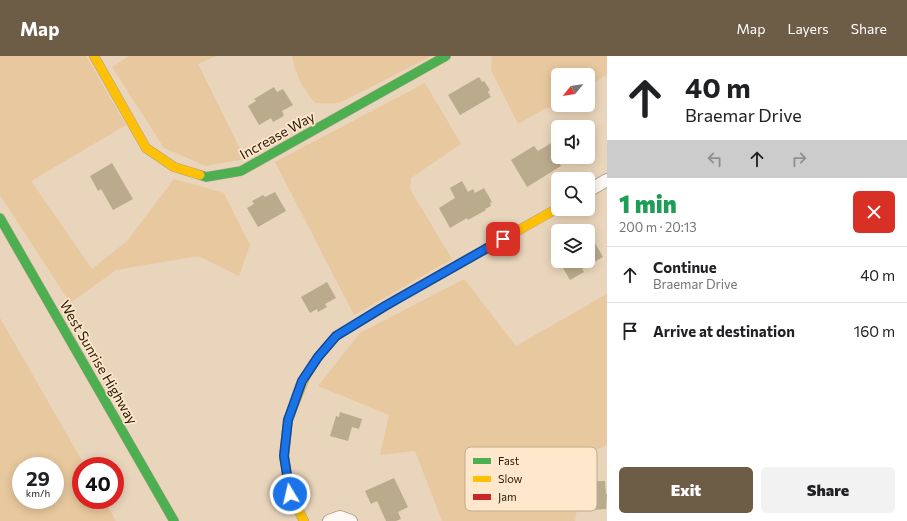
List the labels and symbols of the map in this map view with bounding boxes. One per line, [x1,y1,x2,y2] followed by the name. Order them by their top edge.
[551,68,595,112] north arrow
[236,107,318,163] street label: Increase Way
[486,222,520,256] pin
[57,297,141,427] street label: West Sunrise Highway
[465,447,597,511] legend
[498,454,520,467] text: Fast
[72,457,124,509] speed limit sign: 40
[498,472,523,485] text: Slow
[269,473,311,515] position arrow
[498,490,517,504] text: Jam

